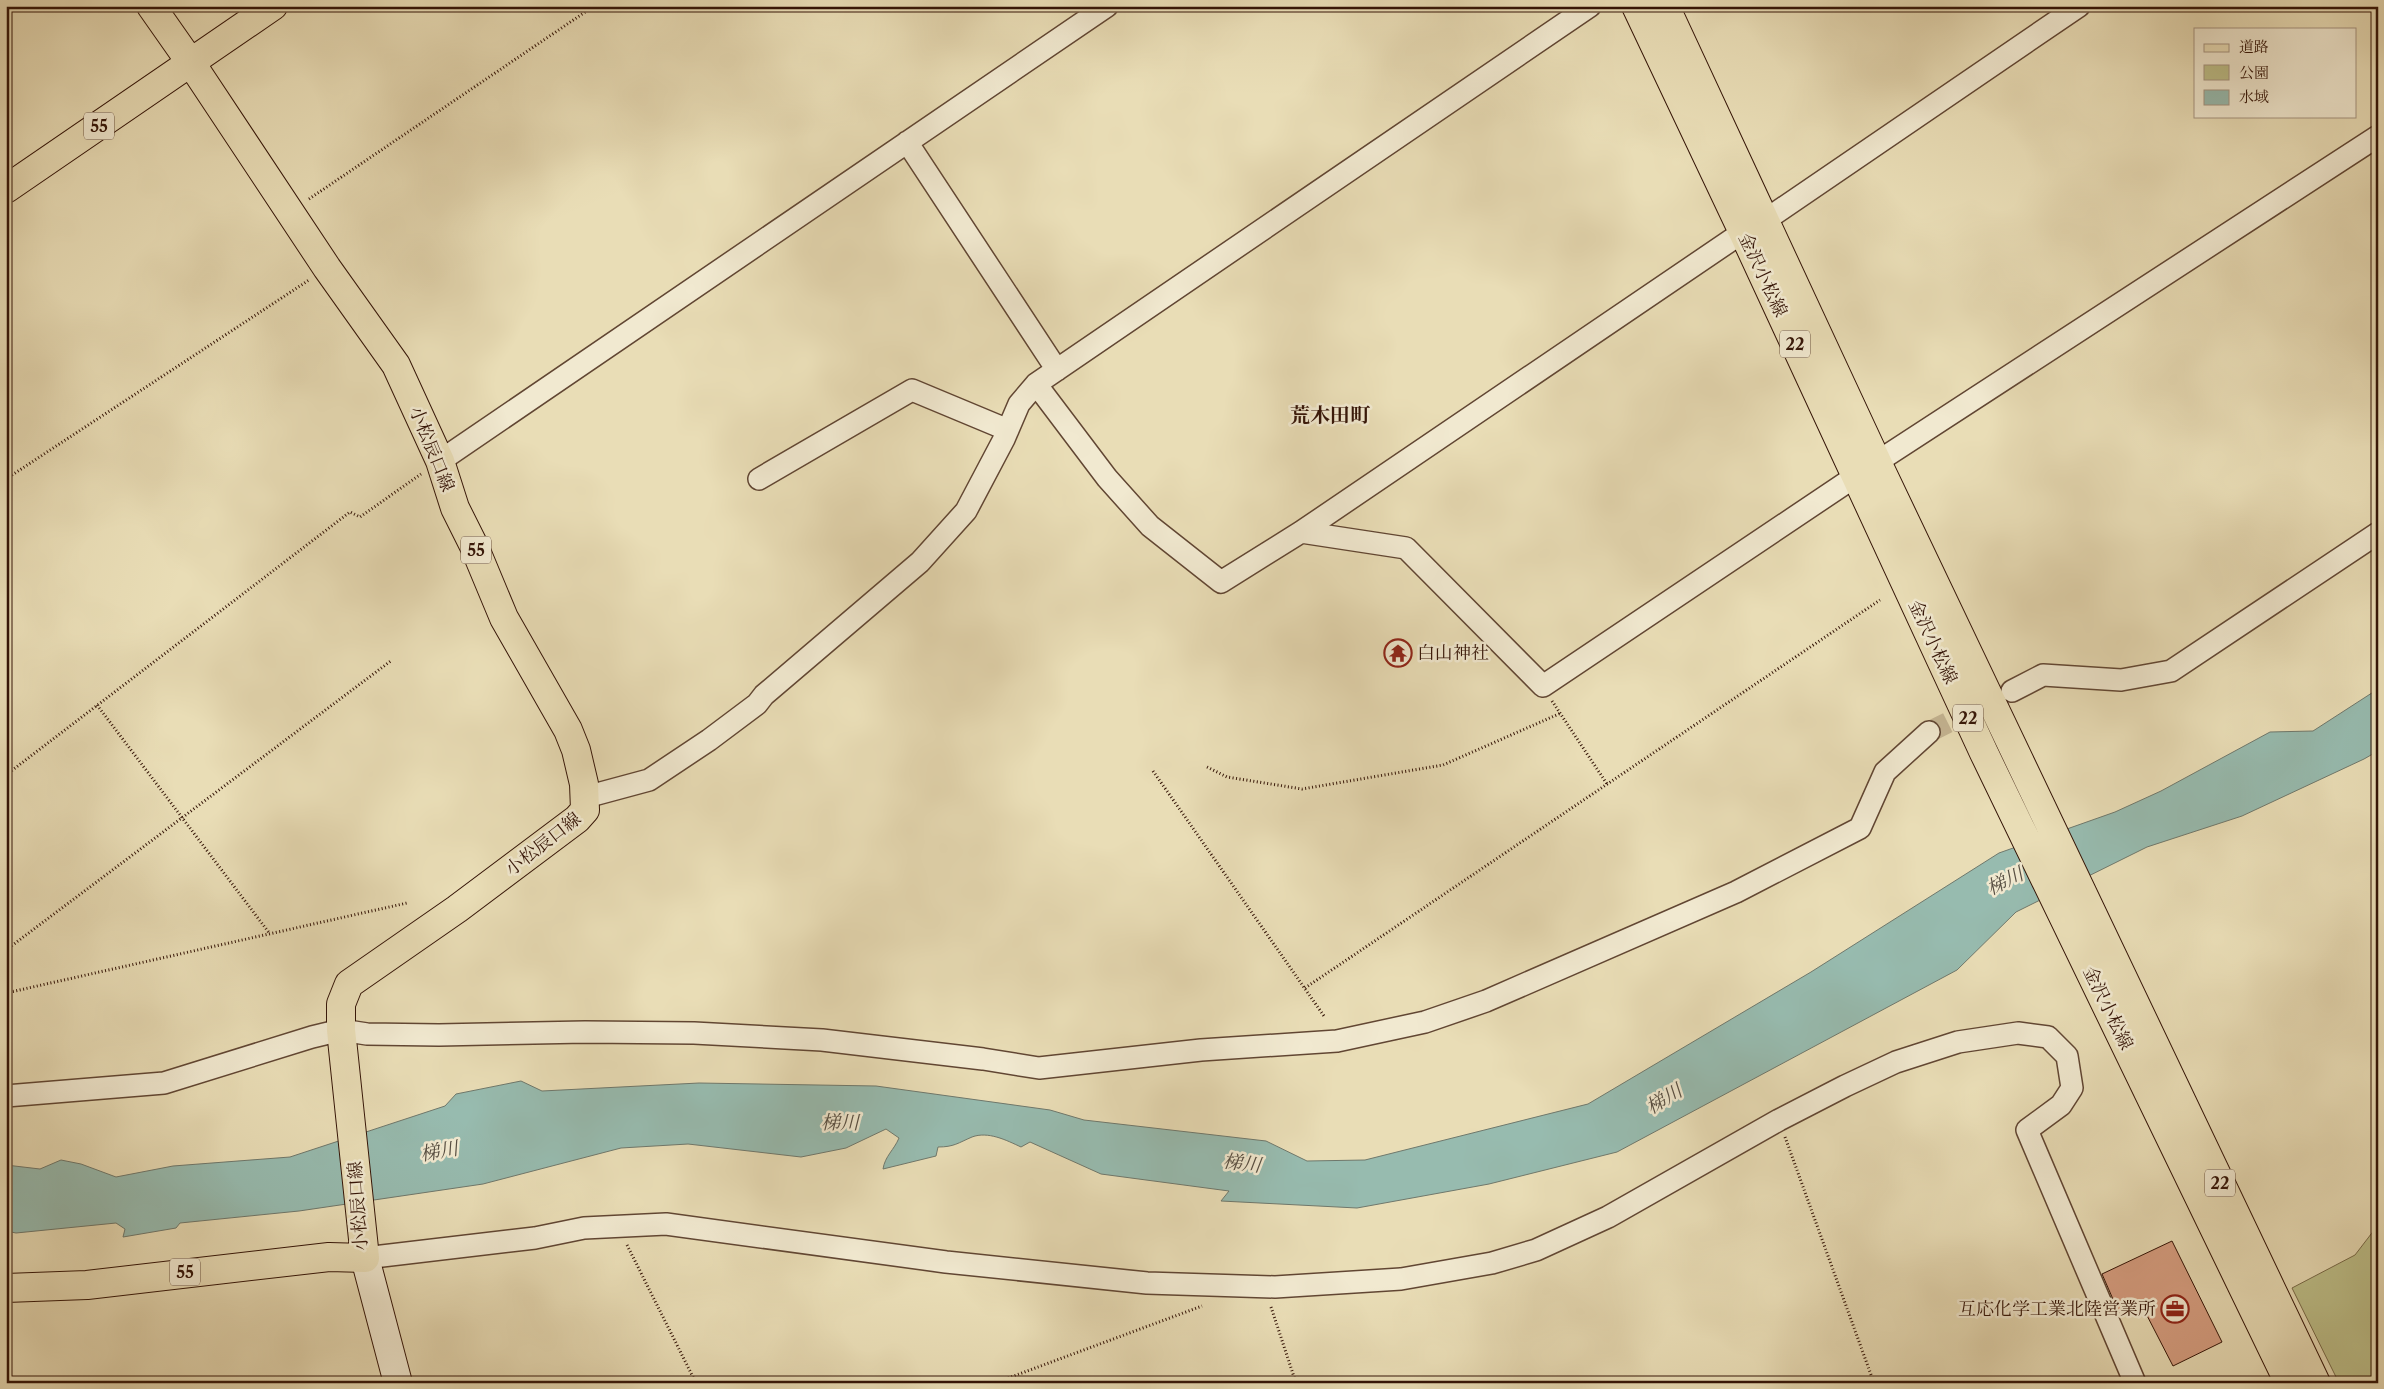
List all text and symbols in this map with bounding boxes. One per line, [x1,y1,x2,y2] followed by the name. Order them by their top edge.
[2194,28,2356,118] legend
[2239,37,2269,56] text: 道路
[2239,63,2269,82] text: 公園
[2239,87,2269,106] text: 水域
[84,112,114,140] road number: 55
[1734,230,1792,320] street label: 金沢小松線
[1780,330,1810,358] road number: 22
[405,403,459,495] street label: 小松辰口線
[1290,403,1371,427] district label: 荒木田町
[461,536,491,564] road number: 55
[1904,597,1962,687] street label: 金沢小松線
[1383,638,1413,668] temple icon: 白山神社
[1417,642,1489,664] place label: 白山神社
[1953,704,1983,731] road number: 22
[501,808,585,880] street label: 小松辰口線
[1983,861,2029,900] water label: 梯川
[2078,963,2138,1053] street label: 金沢小松線
[1642,1078,1688,1119] water label: 梯川
[821,1111,861,1134] water label: 梯川
[418,1136,462,1166] water label: 梯川
[1222,1149,1264,1177] water label: 梯川
[344,1160,372,1252] street label: 小松辰口線
[2205,1170,2235,1196] road number: 22
[170,1258,200,1286] road number: 55
[2160,1294,2190,1324] office icon: 互応化学工業北陸営業所
[1958,1298,2156,1320] place label: 互応化学工業北陸営業所

